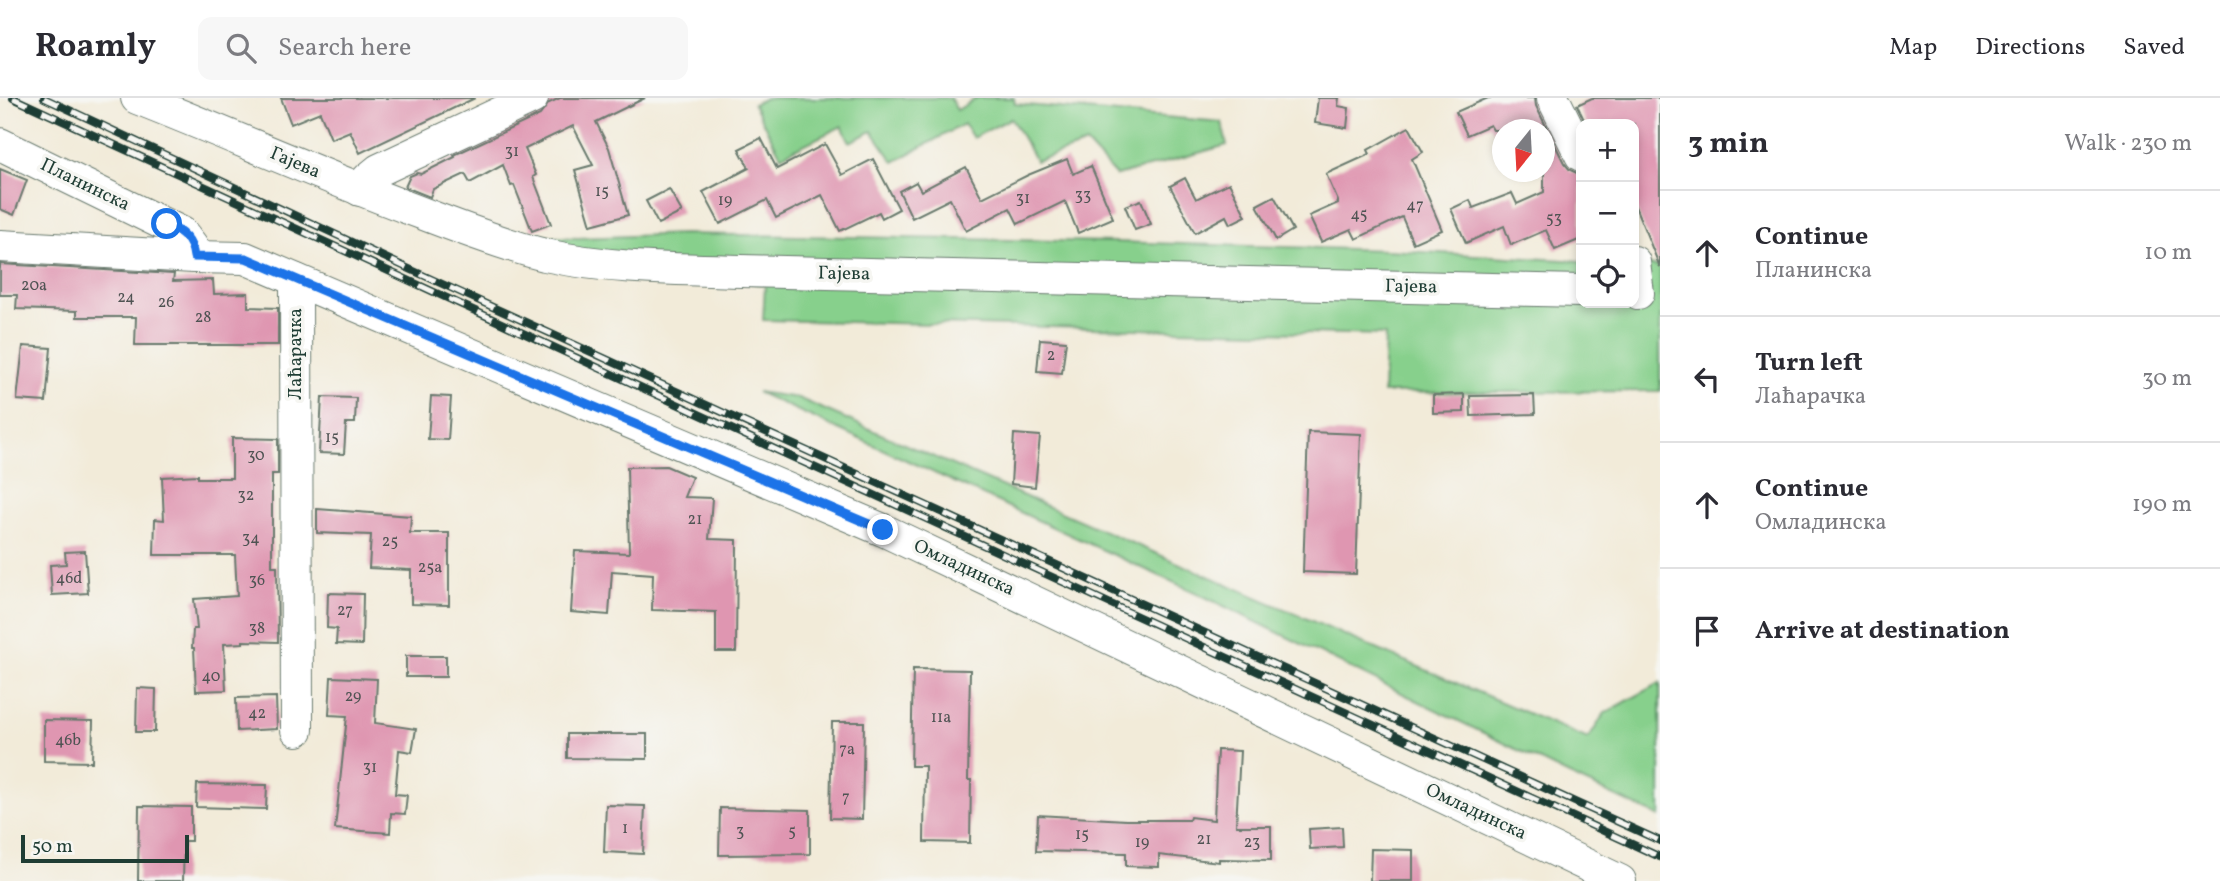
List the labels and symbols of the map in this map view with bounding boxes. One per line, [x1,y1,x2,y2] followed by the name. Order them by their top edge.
[1492,119,1555,182] north arrow
[266,141,324,185] street label: Гајева
[505,141,519,163] house number: 31
[36,152,134,218] street label: Планинска
[595,181,609,203] house number: 15
[1075,185,1091,207] house number: 33
[1016,188,1030,210] house number: 31
[718,190,732,212] house number: 19
[1406,195,1424,217] house number: 47
[1351,204,1367,226] house number: 45
[151,208,182,239] route start
[1546,208,1562,230] house number: 53
[818,261,870,287] street label: Гајева
[1385,274,1437,300] street label: Гајева
[21,275,47,297] house number: 20a
[117,287,135,309] house number: 24
[158,292,174,314] house number: 26
[195,307,211,329] house number: 28
[283,308,309,400] street label: Лаћарачка
[1047,345,1055,367] house number: 2
[325,427,339,449] house number: 15
[247,445,265,467] house number: 30
[238,485,254,507] house number: 32
[688,509,702,531] house number: 21
[867,514,898,545] route end
[242,528,260,550] house number: 34
[382,531,398,553] house number: 25
[909,533,1019,603] street label: Омладинска
[418,557,442,579] house number: 25a
[56,568,82,590] house number: 46d
[249,570,265,592] house number: 36
[337,600,353,622] house number: 27
[249,618,265,640] house number: 38
[202,666,220,688] house number: 40
[345,686,361,708] house number: 29
[248,703,266,725] house number: 42
[931,707,951,729] house number: 11a
[55,730,81,752] house number: 46b
[839,739,855,761] house number: 7a
[363,757,377,779] house number: 31
[1421,777,1531,847] street label: Омладинска
[842,787,850,809] house number: 7
[622,818,628,840] house number: 1
[736,821,744,843] house number: 3
[788,821,796,843] house number: 5
[1075,824,1089,846] house number: 15
[1197,829,1211,851] house number: 21
[21,832,189,864] scale bar
[1135,832,1149,854] house number: 19
[1244,832,1260,854] house number: 23

